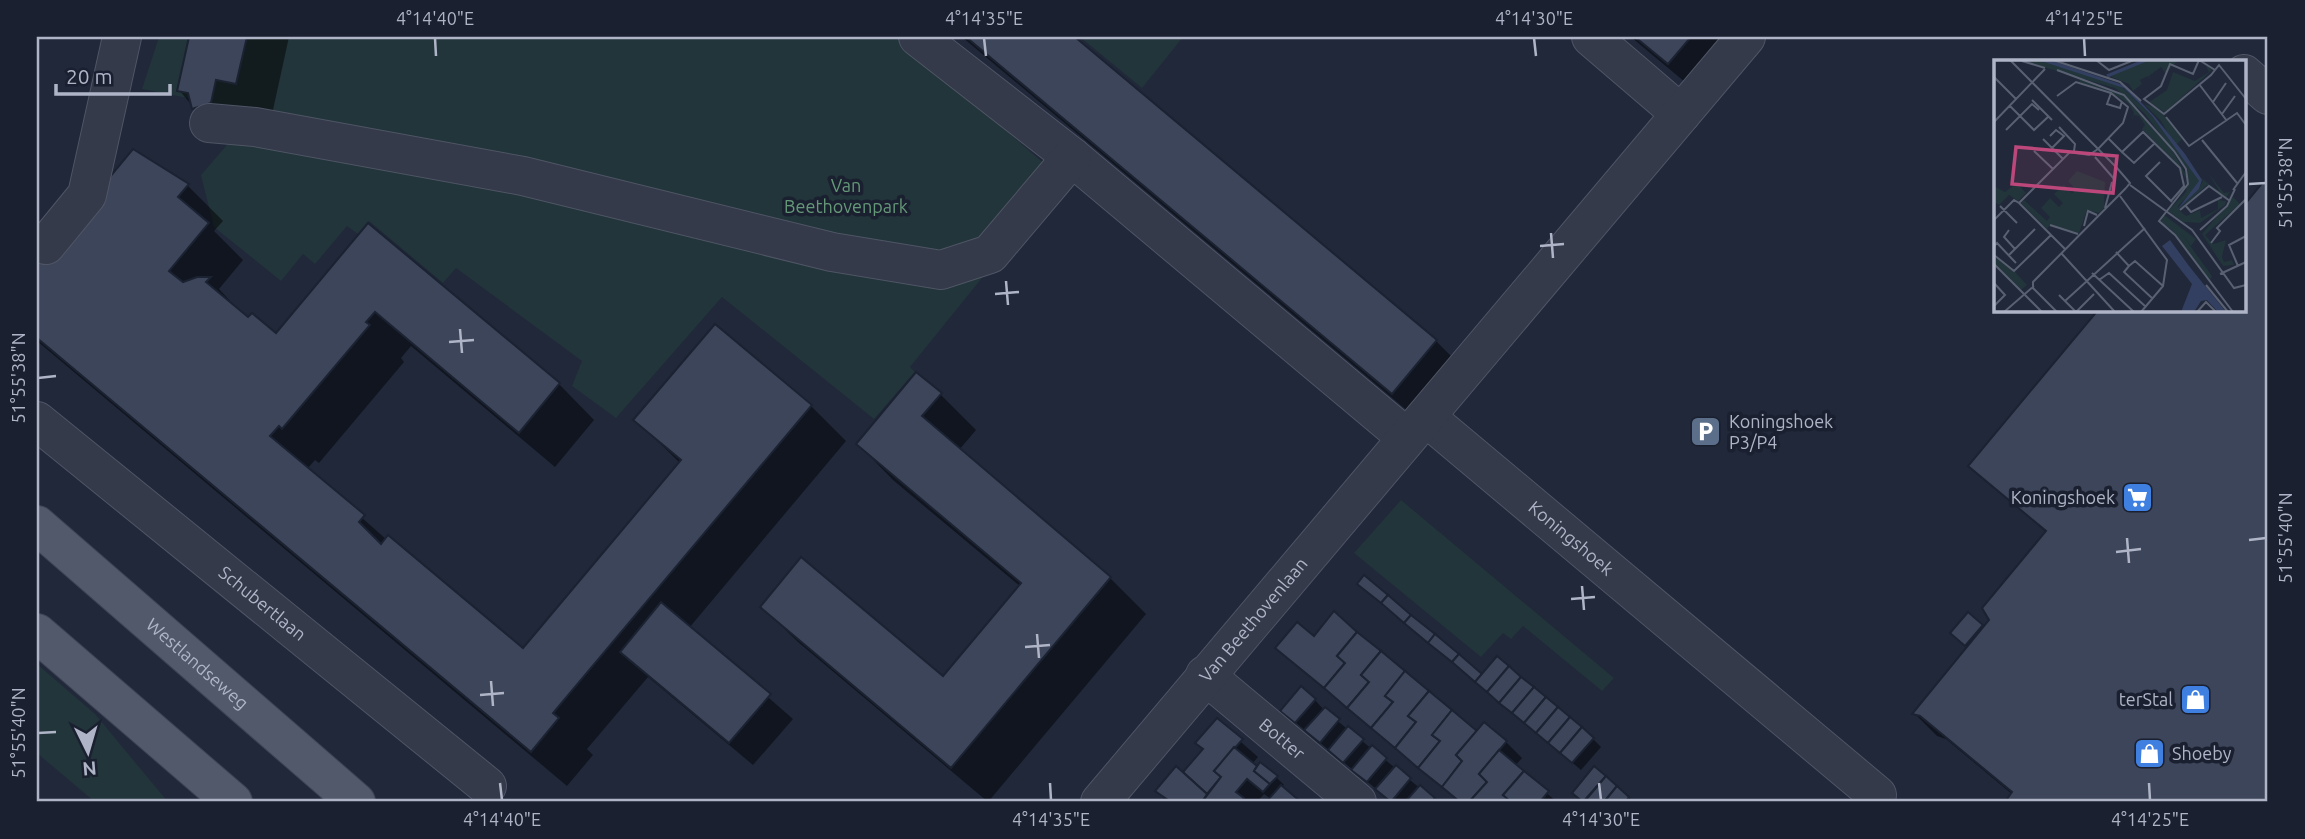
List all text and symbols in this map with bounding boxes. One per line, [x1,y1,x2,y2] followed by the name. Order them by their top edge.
[396,8,474,28] text: 4°14'40"E
[945,8,1023,28] text: 4°14'35"E
[1495,8,1573,28] text: 4°14'30"E
[2045,8,2123,28] text: 4°14'25"E
[56,52,170,96] scale bar
[1994,60,2246,312] inset map
[66,64,113,88] text: 20 m
[2275,137,2295,229] text: 51°55'38"N
[784,175,908,216] park label: Van Beethovenpark
[8,332,28,424] text: 51°55'38"N
[1729,411,1833,452] place label: Koningshoek P3/P4
[1689,415,1723,449] parking icon: Koningshoek P3/P4
[2121,481,2155,515] supermarket icon: Koningshoek
[2011,487,2115,507] place label: Koningshoek
[2275,492,2295,584] text: 51°55'40"N
[1525,497,1618,579] street label: Koningshoek
[1195,553,1311,686] street label: Van Beethovenlaan
[215,562,310,644] street label: Schubertlaan
[143,614,253,713] street label: Westlandseweg
[2179,683,2213,717] shop icon: terStal
[8,687,28,779] text: 51°55'40"N
[2119,689,2173,709] place label: terStal
[1256,714,1309,763] street label: Botter
[52,716,122,786] north arrow
[2132,737,2166,771] shop icon: Shoeby
[2172,743,2232,763] place label: Shoeby
[81,757,98,781] text: N
[463,809,541,829] text: 4°14'40"E
[1012,809,1090,829] text: 4°14'35"E
[1562,809,1640,829] text: 4°14'30"E
[2111,809,2189,829] text: 4°14'25"E

